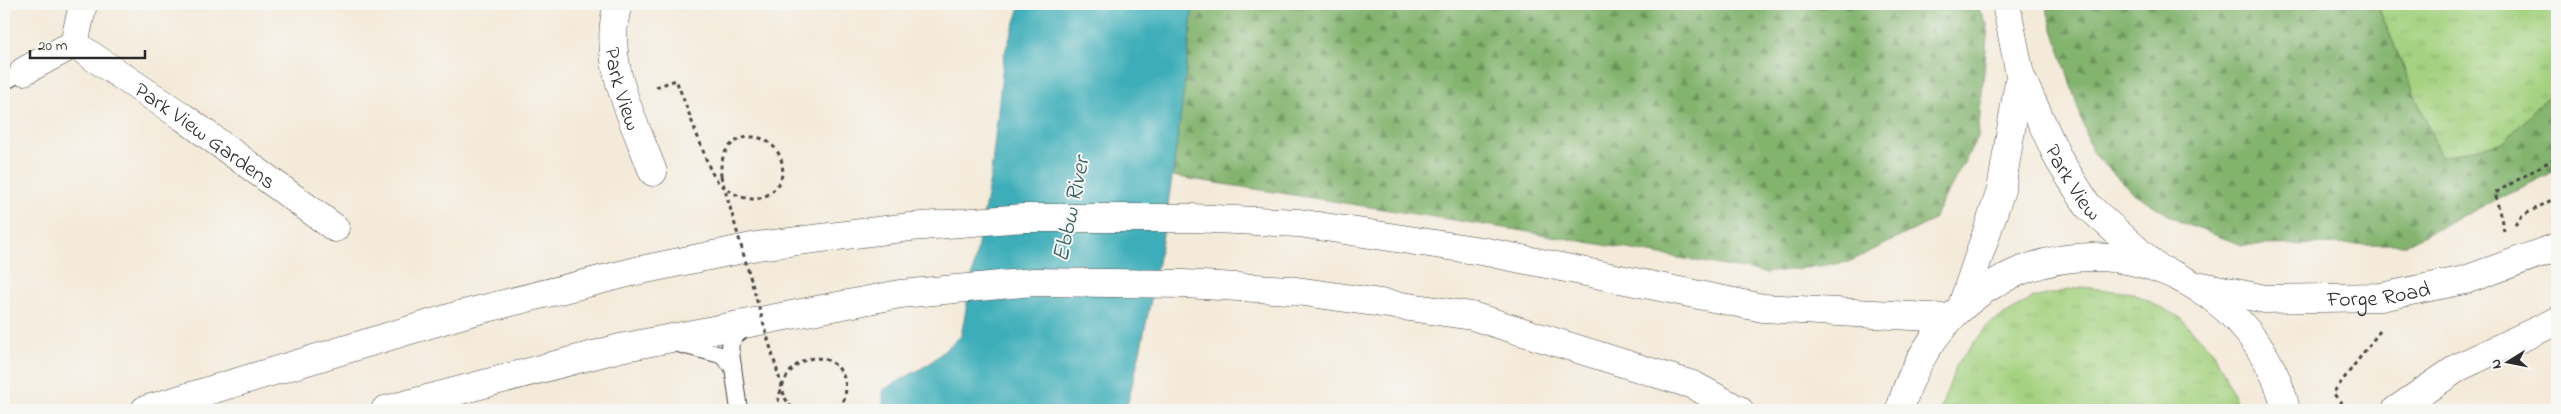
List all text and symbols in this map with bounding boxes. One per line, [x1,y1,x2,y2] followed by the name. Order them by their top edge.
[30,28,145,60] scale bar
[38,35,68,57] text: 20 m
[595,46,648,136] street label: Park View
[127,76,282,199] street label: Park View Gardens
[2035,140,2107,230] street label: Park View
[1044,151,1101,265] water label: Ebbw River
[2326,274,2433,317] street label: Forge Road
[2484,336,2534,386] north arrow
[2486,358,2508,370] text: N

